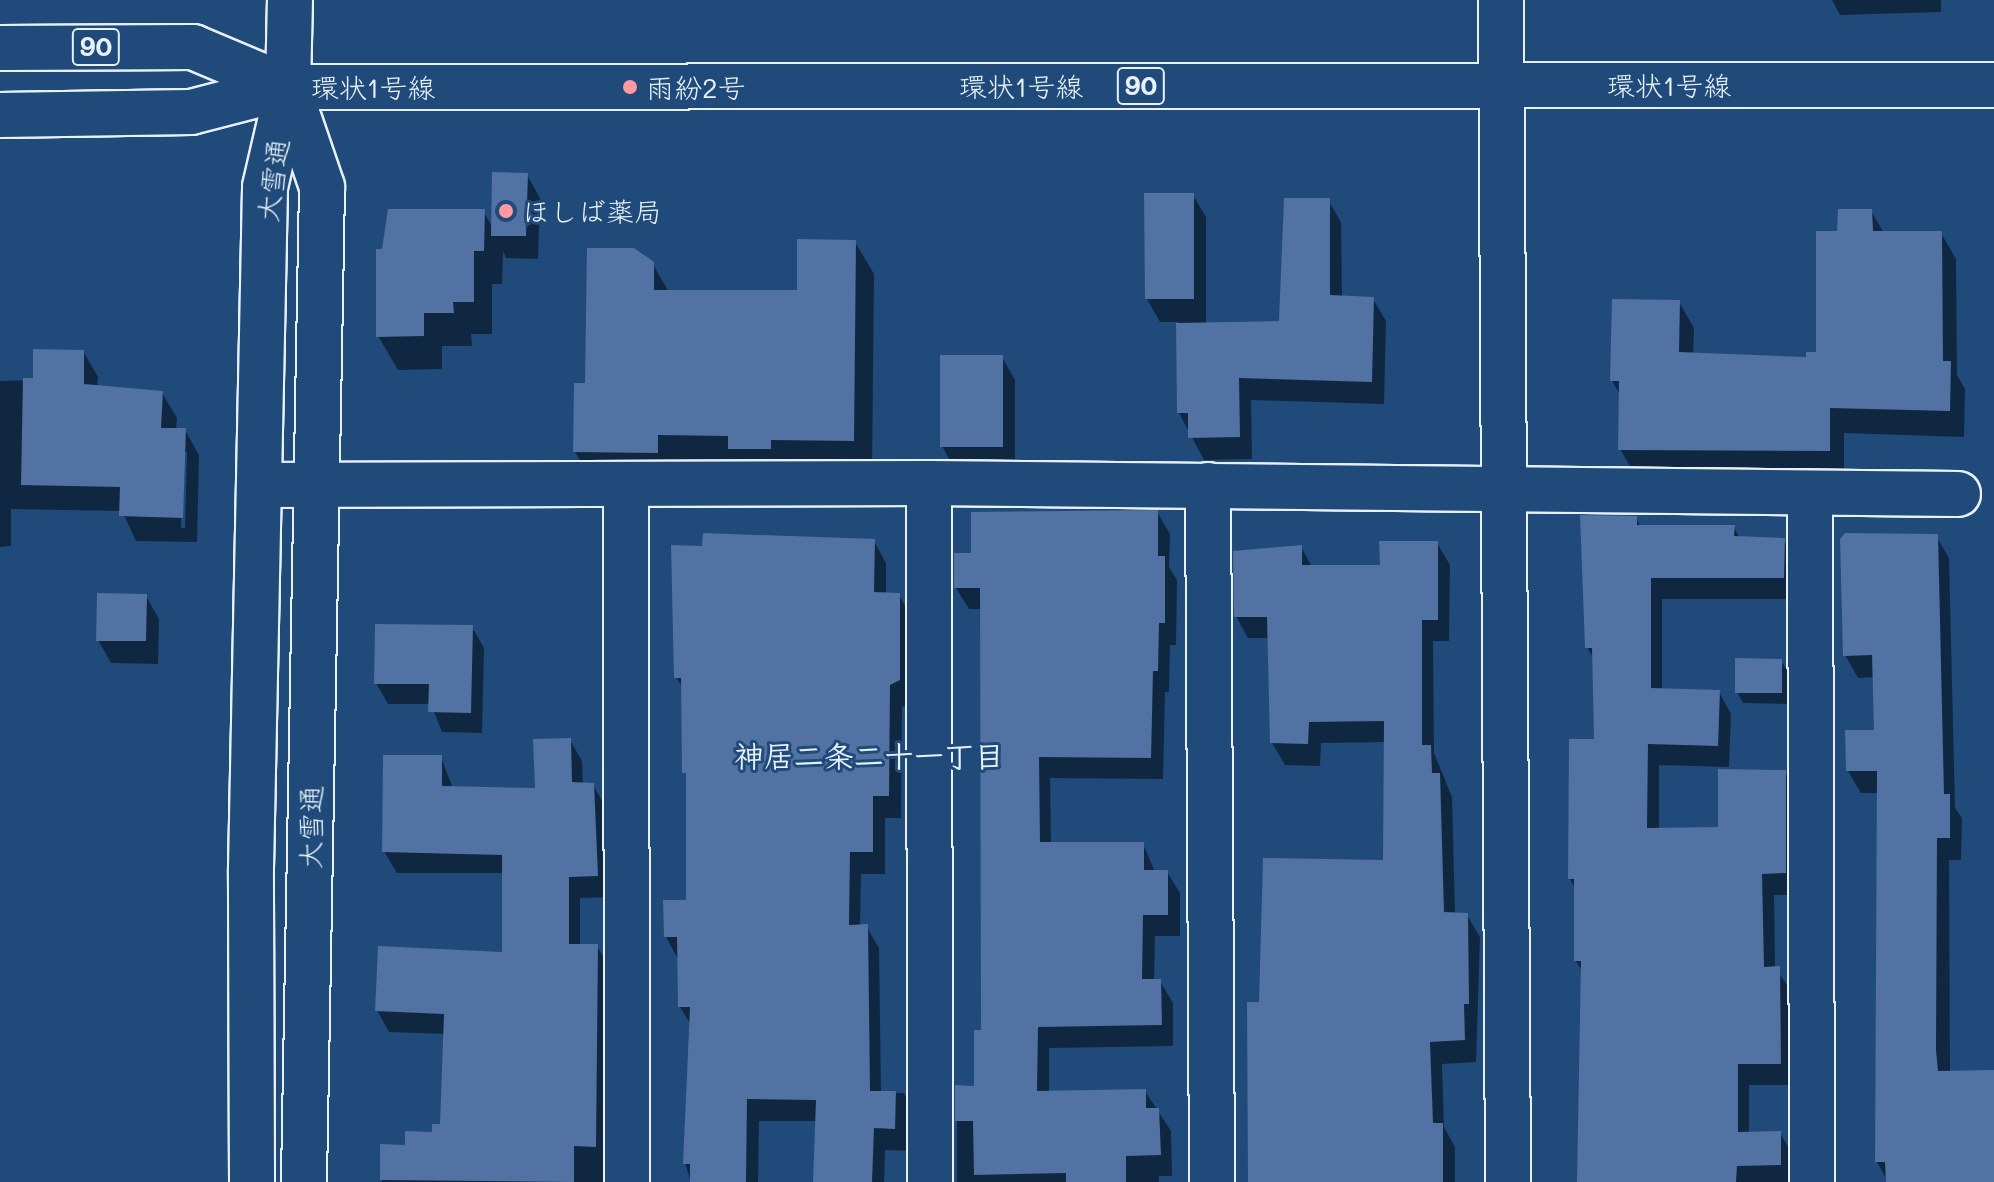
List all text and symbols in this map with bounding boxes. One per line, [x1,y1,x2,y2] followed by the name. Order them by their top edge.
[70,25,122,69] road number: 90
[1115,64,1167,108] road number: 90
[1607,68,1731,102] street label: 環状1号線
[959,69,1083,103] street label: 環状1号線
[311,70,435,104] street label: 環状1号線
[646,70,746,104] place label: 雨紛2号
[621,78,639,96] marker: 雨紛2号
[250,136,294,224] street label: 大雪通
[522,194,662,228] place label: ほしば薬局
[497,202,515,220] marker: ほしば薬局
[734,737,1004,773] district label: 神居二条二十一丁目
[292,785,328,869] street label: 大雪通

